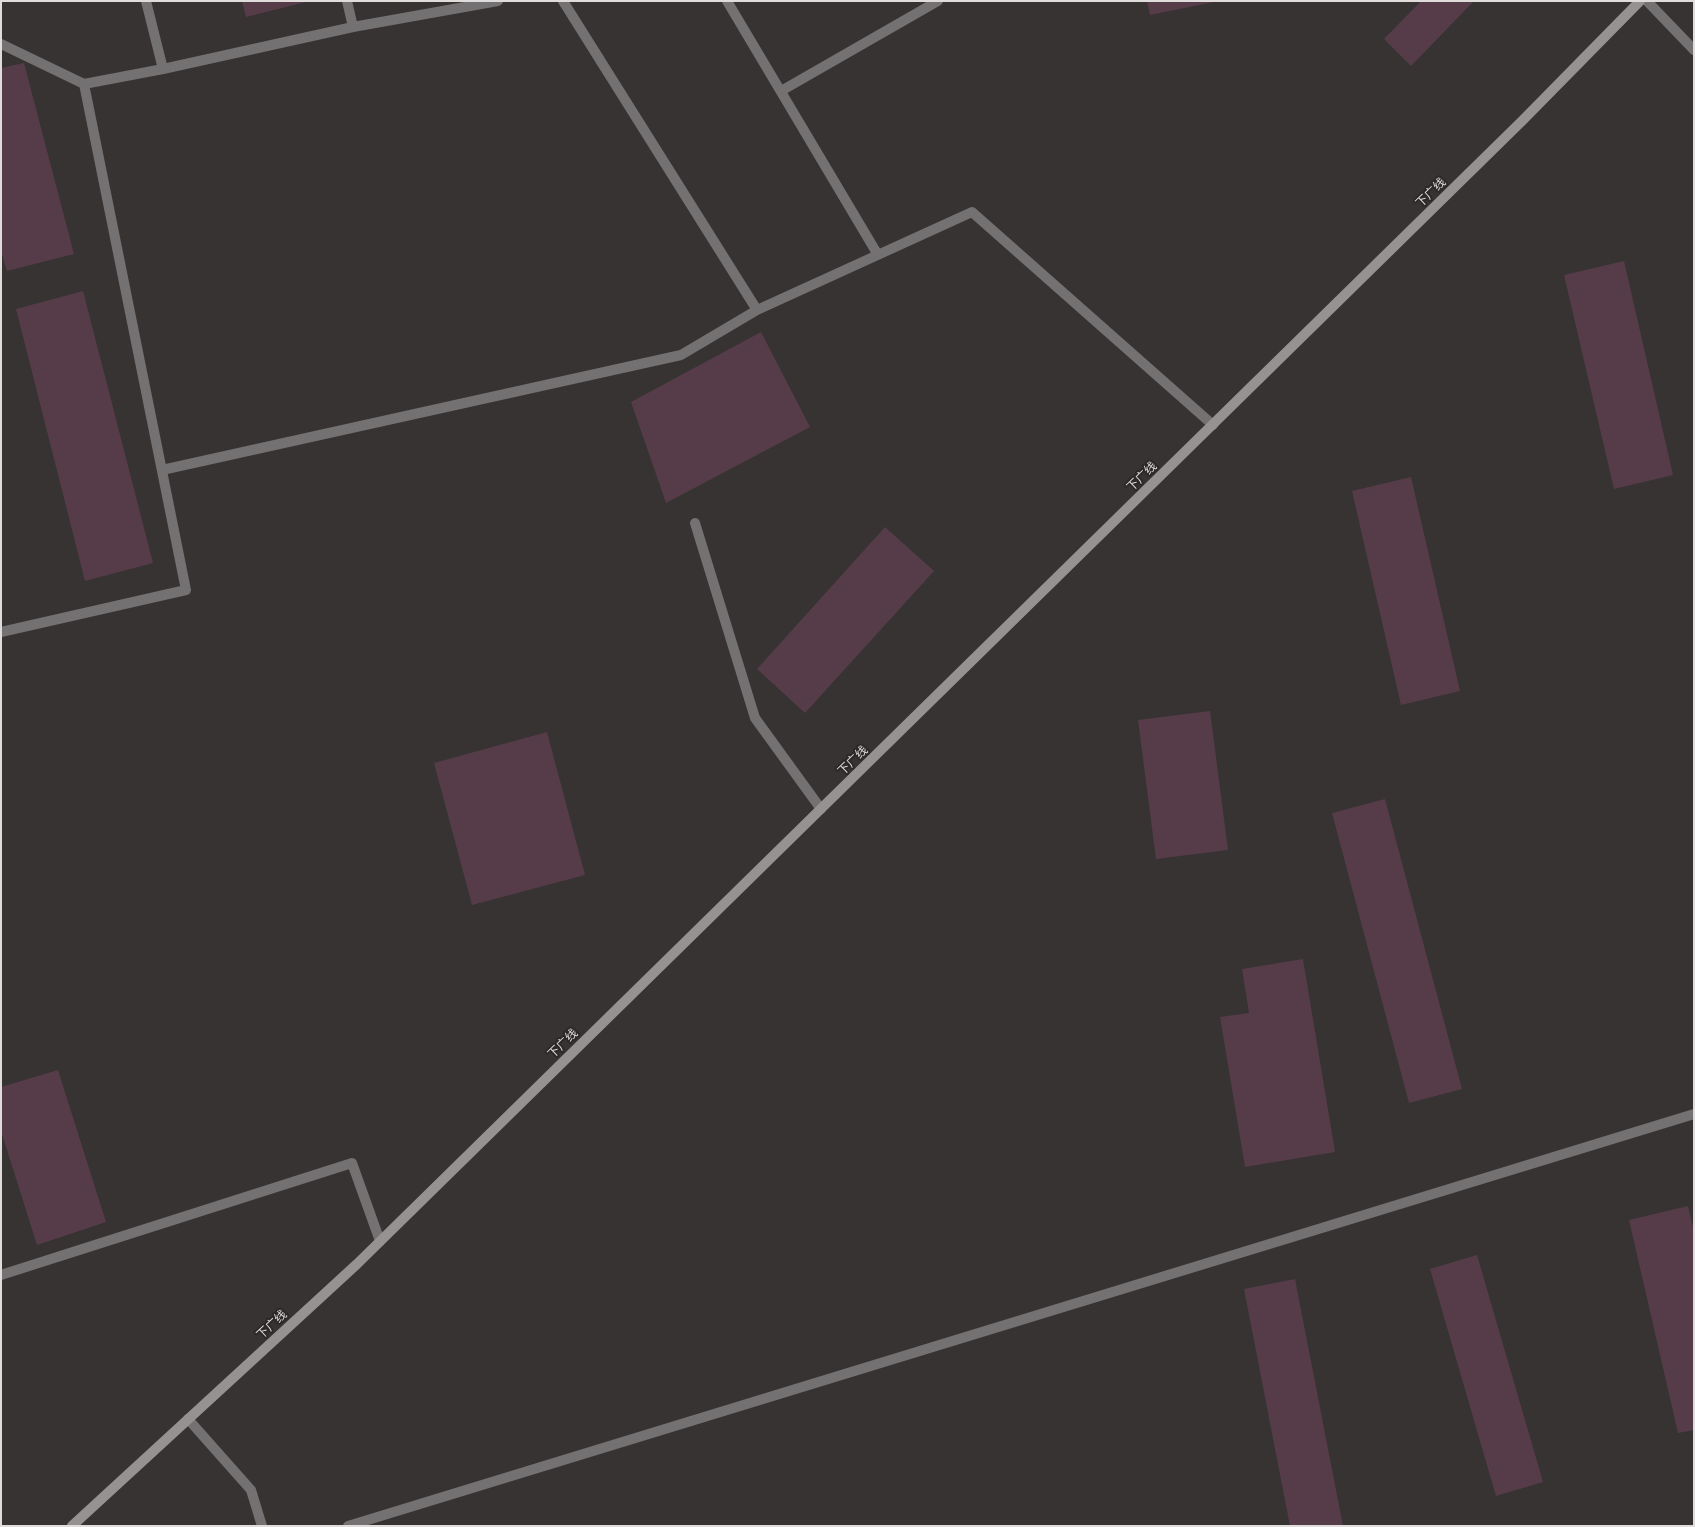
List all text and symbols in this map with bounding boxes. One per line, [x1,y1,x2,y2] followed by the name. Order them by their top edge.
[1413,175,1449,211] street label: 下广线
[1124,459,1160,495] street label: 下广线
[835,743,871,779] street label: 下广线
[545,1026,581,1062] street label: 下广线
[254,1307,290,1343] street label: 下广线

